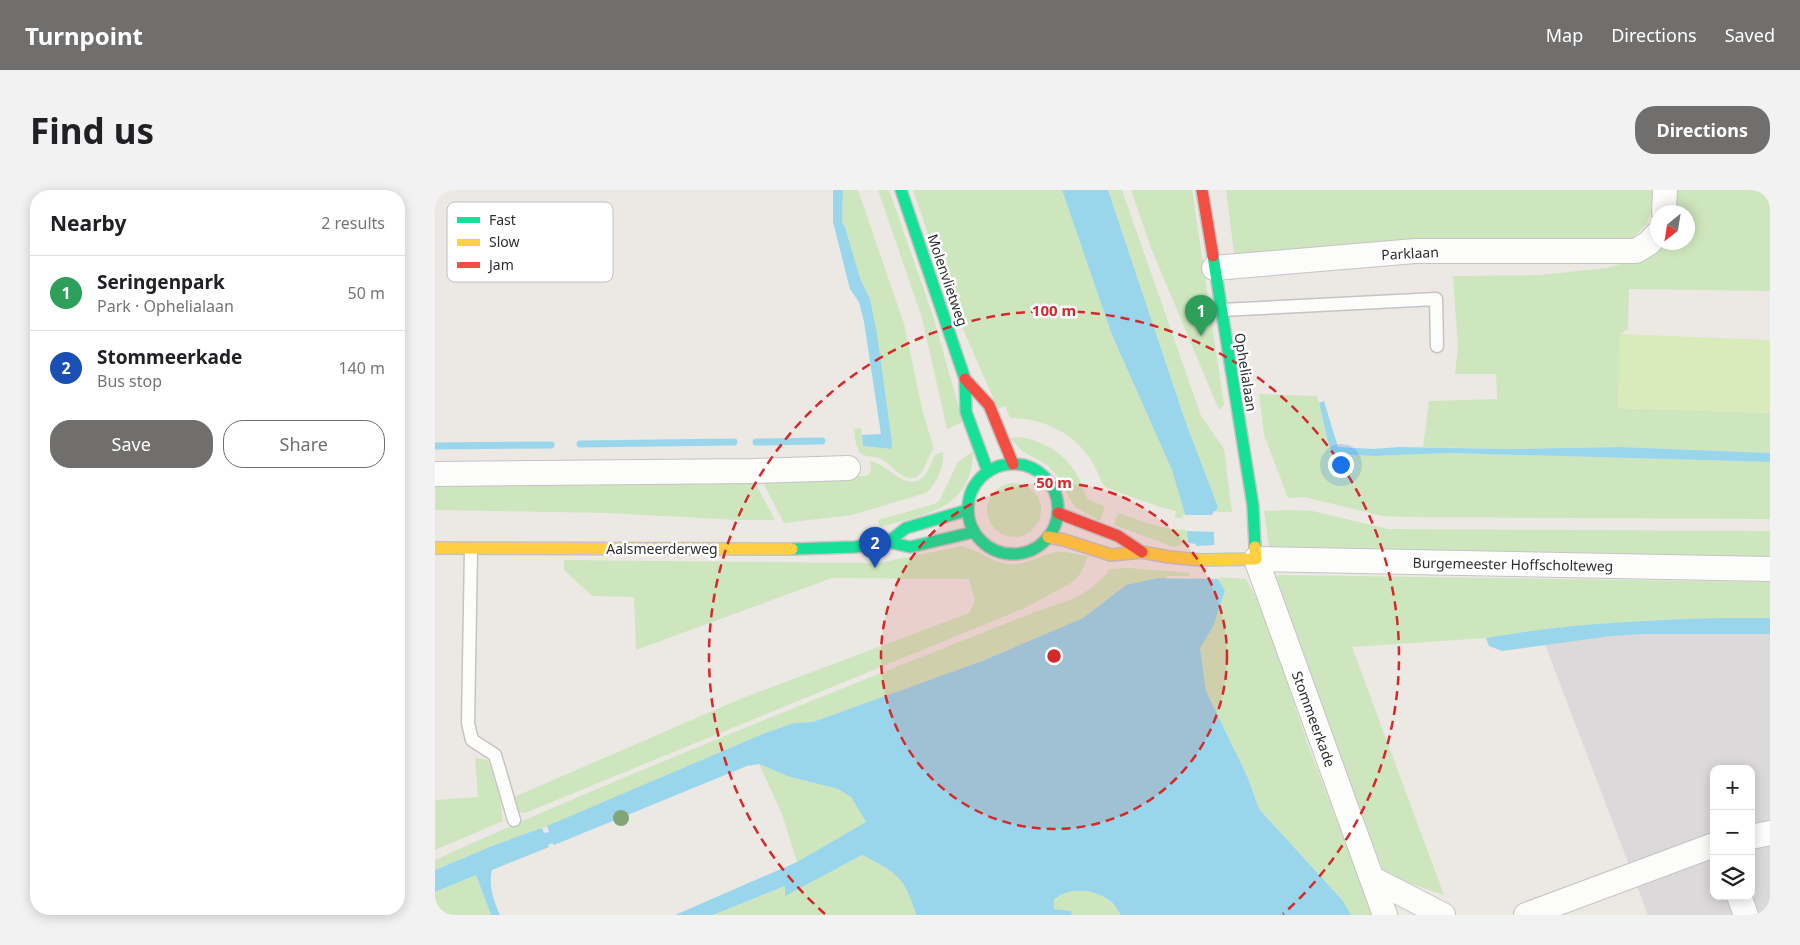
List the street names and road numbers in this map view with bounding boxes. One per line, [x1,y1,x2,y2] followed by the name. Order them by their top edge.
[923,231,973,329] street label: Molenvlietweg
[1381,242,1439,264] street label: Parklaan
[1230,331,1262,413] street label: Ophelialaan
[606,539,718,558] street label: Aalsmeerderweg
[1413,553,1613,575] street label: Burgemeester Hoffscholteweg
[1288,668,1340,770] street label: Stommeerkade

